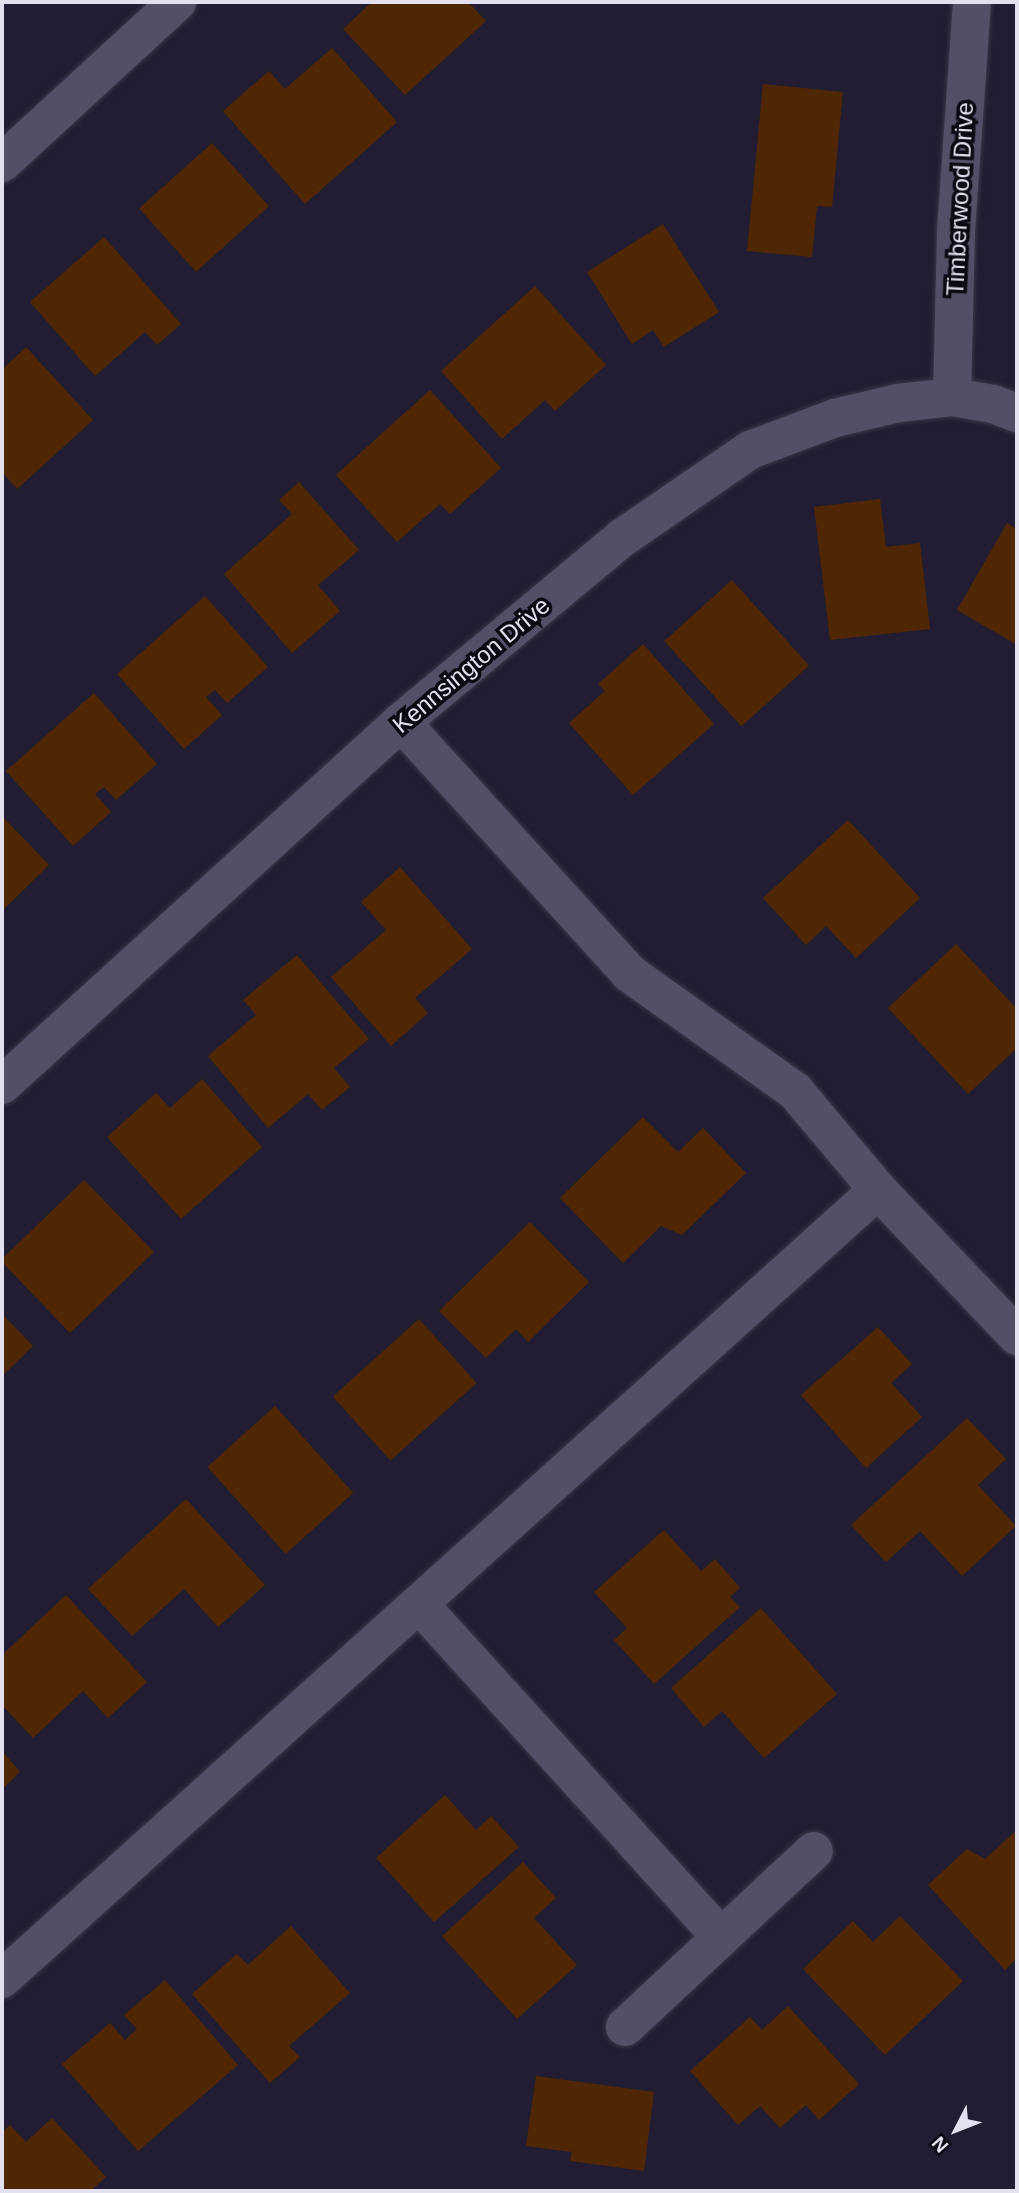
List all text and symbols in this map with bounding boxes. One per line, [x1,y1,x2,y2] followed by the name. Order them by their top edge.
[941,101,979,297] street label: Timberwood Drive
[387,591,555,739] street label: Kennsington Drive
[921,2095,991,2165] north arrow
[928,2132,952,2157] text: N

